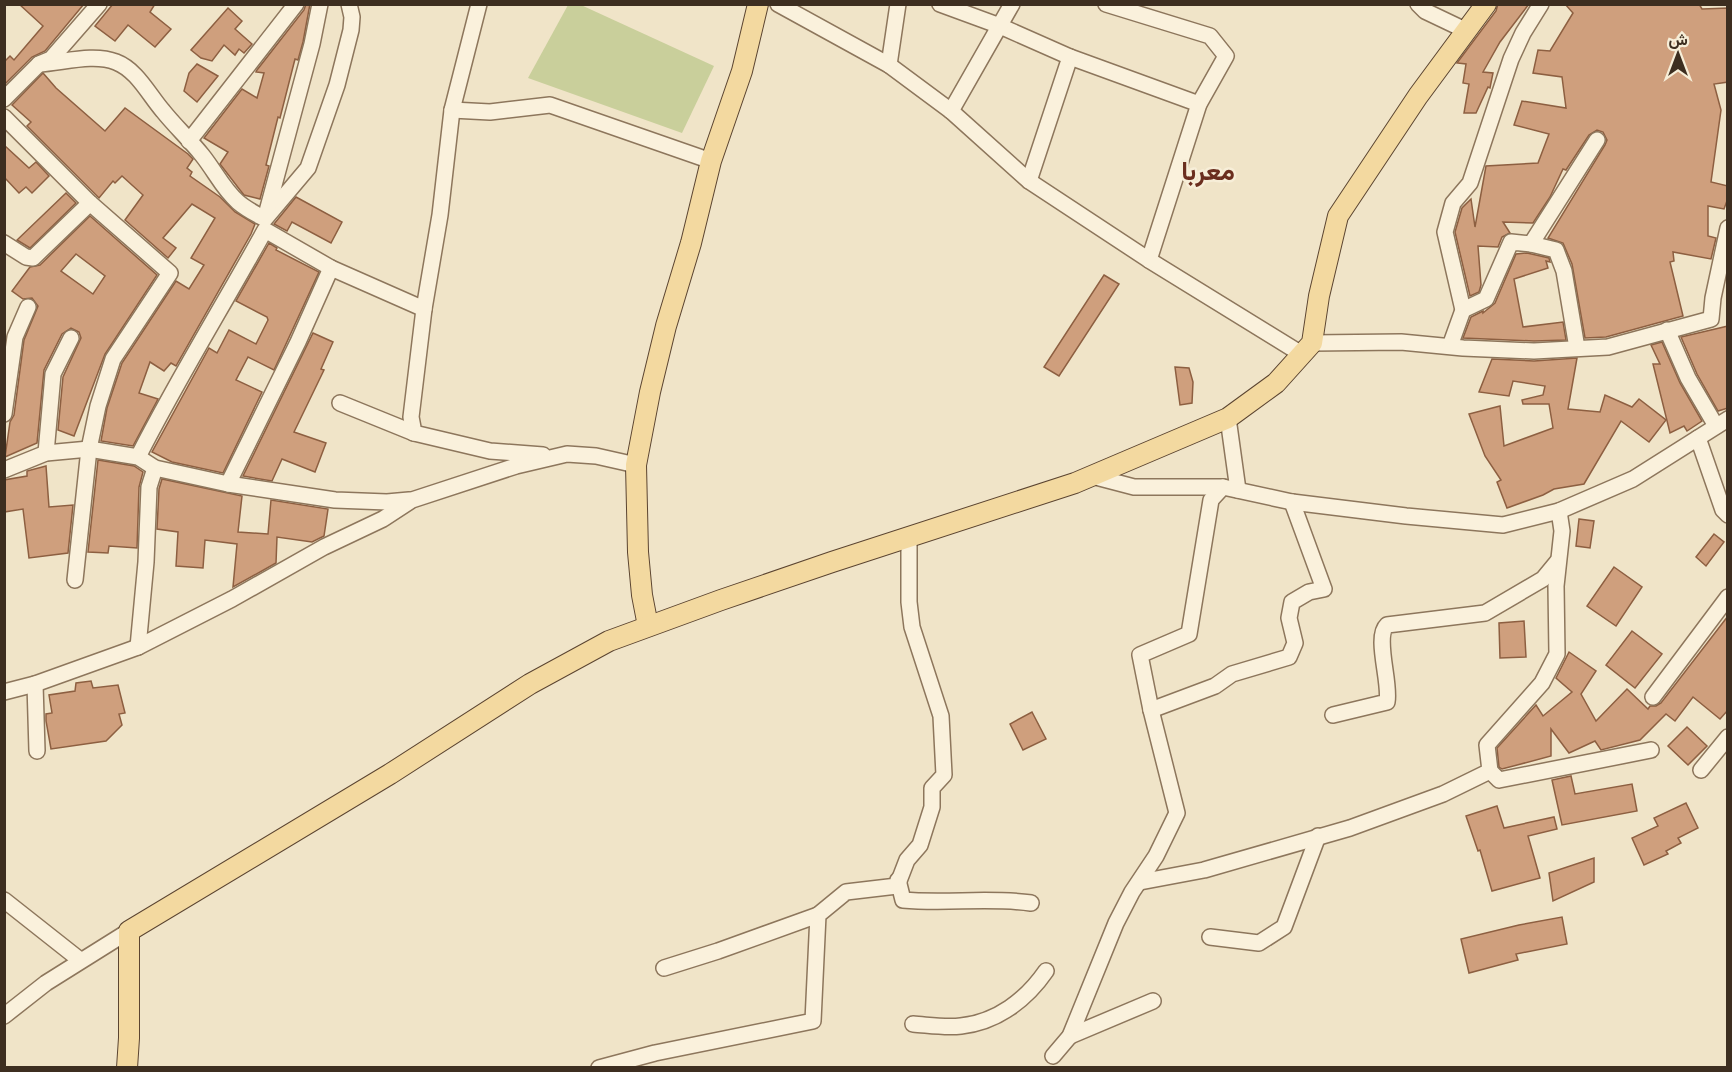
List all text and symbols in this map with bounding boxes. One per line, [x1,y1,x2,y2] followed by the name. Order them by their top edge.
[1648,24,1708,84] north arrow
[1668,29,1688,49] text: ش
[1181,154,1235,187] district label: معربا

